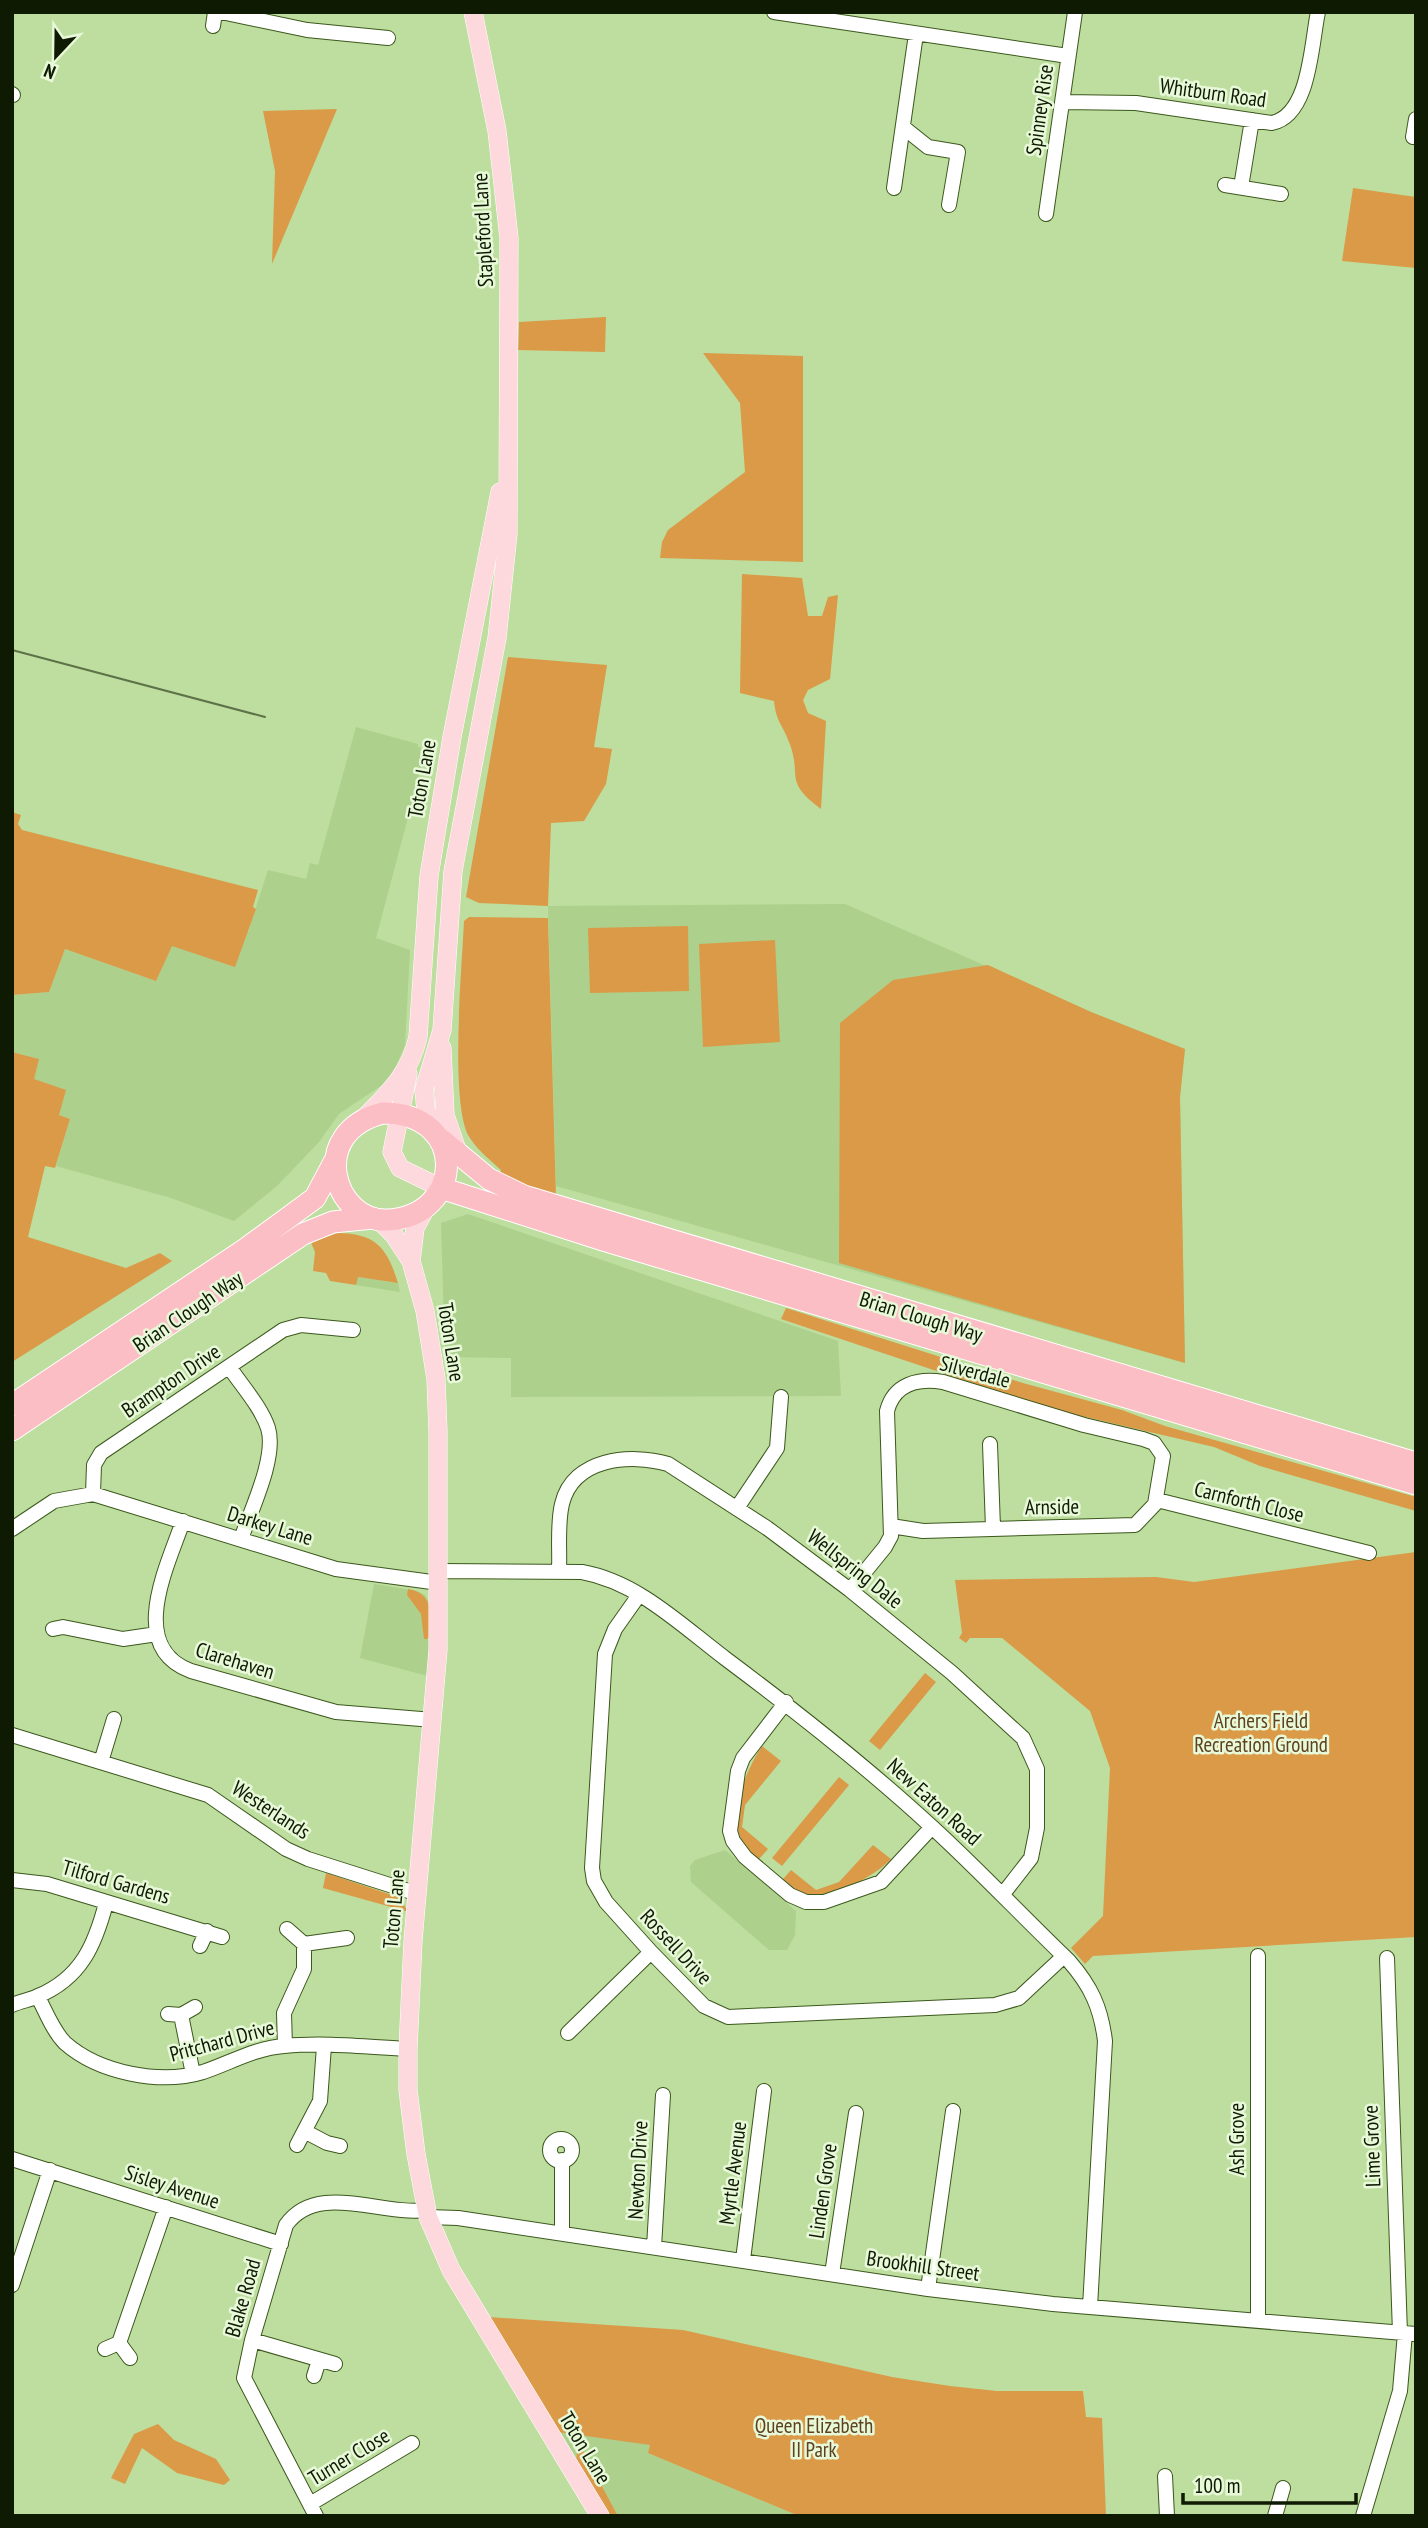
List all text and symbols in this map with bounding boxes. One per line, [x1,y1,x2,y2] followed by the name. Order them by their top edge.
[21,21,91,91] north arrow
[40,59,59,85] text: N
[1020,63,1059,157] street label: Spinney Rise
[1158,72,1268,113] street label: Whitburn Road
[466,172,499,288] street label: Stapleford Lane
[401,737,442,820] street label: Toton Lane
[127,1265,248,1358] street label: Brian Clough Way
[856,1285,986,1348] street label: Brian Clough Way
[432,1301,471,1383] street label: Toton Lane
[116,1338,225,1423] street label: Brampton Drive
[937,1349,1013,1394] street label: Silverdale
[1191,1475,1307,1528] street label: Carnforth Close
[1025,1493,1079,1520] street label: Arnside
[224,1500,316,1551] street label: Darkey Lane
[802,1523,909,1614] street label: Wellspring Dale
[192,1636,278,1685] street label: Clarehaven
[1194,1707,1328,1758] park label: Archers Field Recreation Ground
[882,1752,987,1851] street label: New Eaton Road
[227,1774,315,1845] street label: Westerlands
[59,1853,173,1910] street label: Tilford Gardens
[377,1868,410,1950] street label: Toton Lane
[635,1903,718,1990] street label: Rossell Drive
[167,2014,277,2067] street label: Pritchard Drive
[1223,2103,1250,2175] street label: Ash Grove
[1357,2105,1386,2187] street label: Lime Grove
[621,2120,654,2220] street label: Newton Drive
[713,2120,752,2226] street label: Myrtle Avenue
[802,2142,843,2240] street label: Linden Grove
[121,2159,223,2215] street label: Sisley Avenue
[865,2244,981,2287] street label: Brookhill Street
[219,2256,267,2340] street label: Blake Road
[553,2407,617,2489] street label: Toton Lane
[755,2412,873,2463] park label: Queen Elizabeth II Park
[303,2422,394,2491] street label: Turner Close
[1183,2462,1356,2506] scale bar
[1194,2472,1240,2499] text: 100 m

